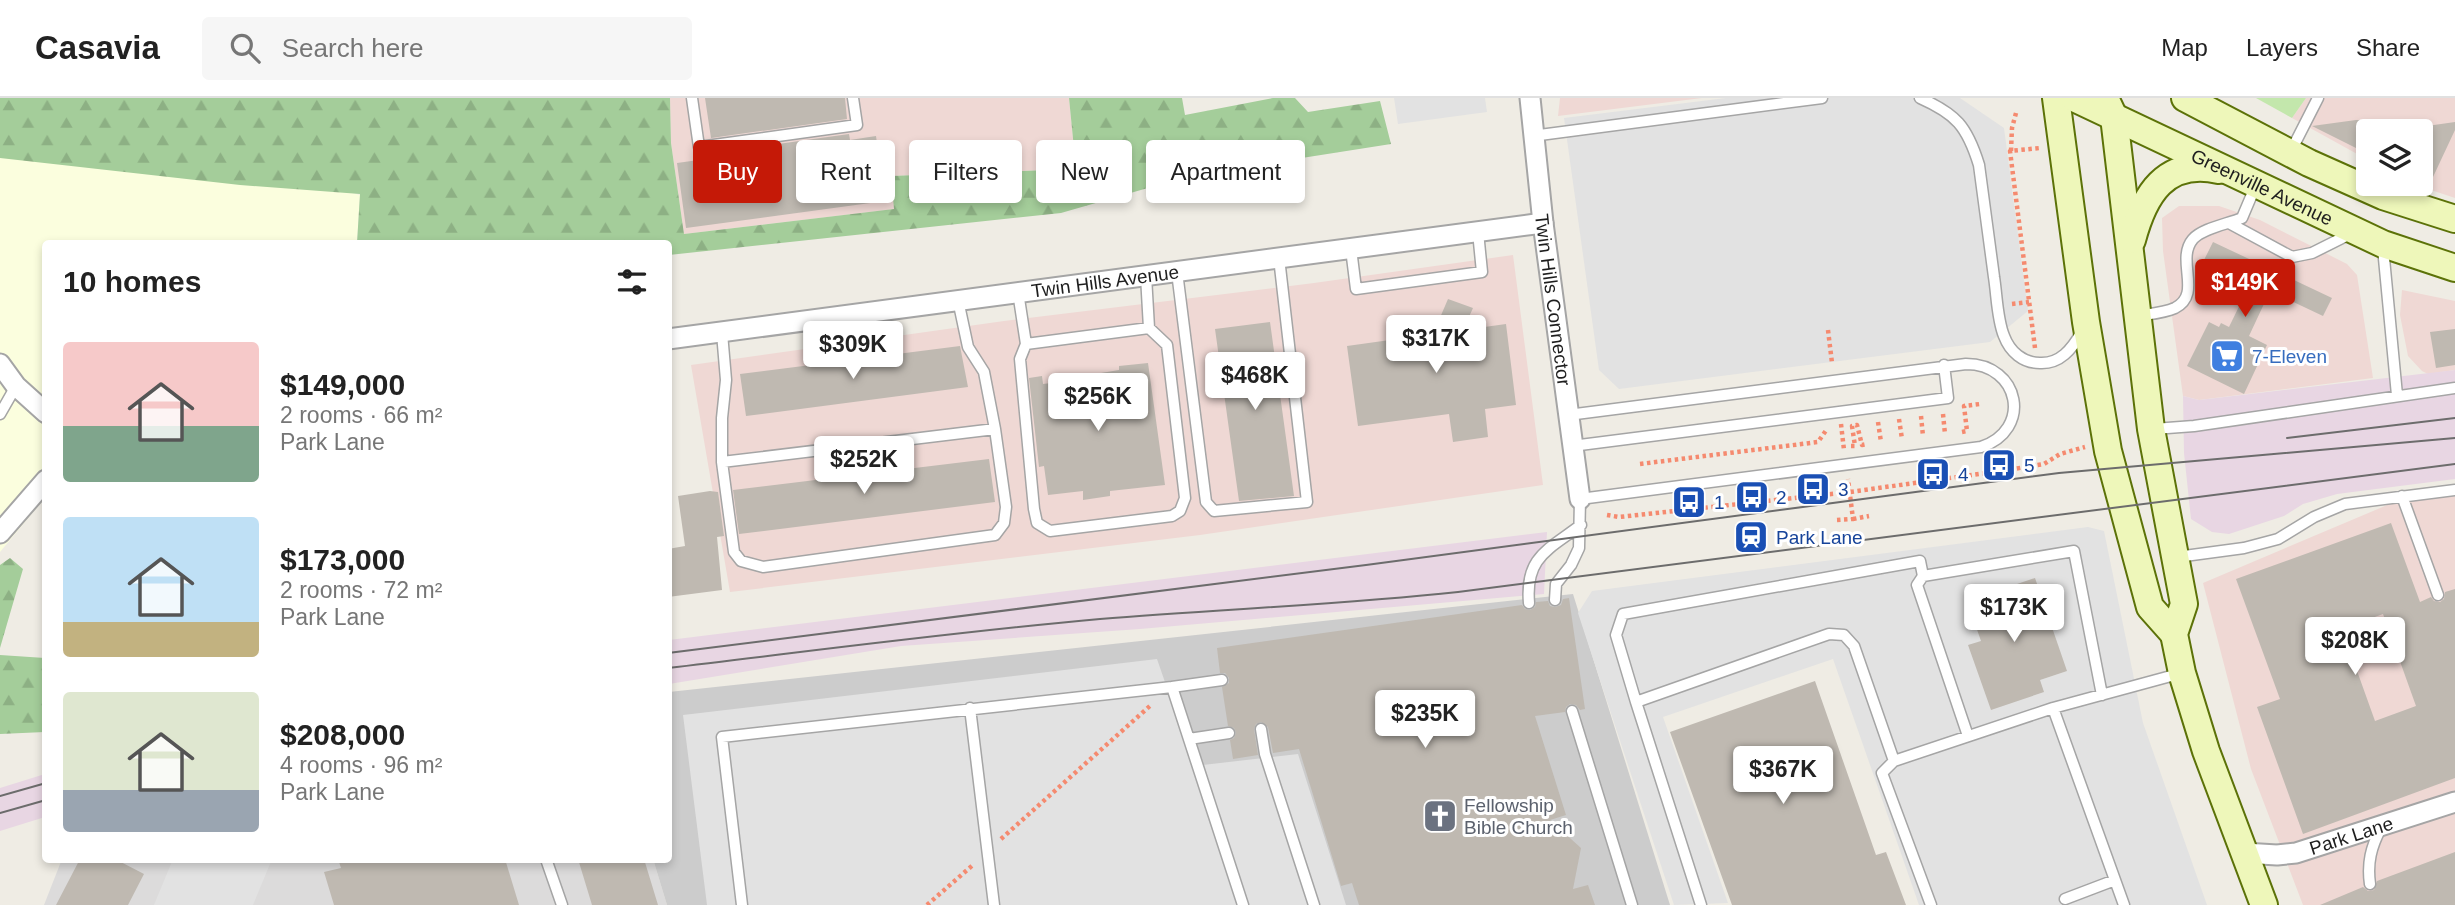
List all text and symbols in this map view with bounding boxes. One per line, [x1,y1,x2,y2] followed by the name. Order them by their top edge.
[202,17,692,80] search box
[35,29,160,66] text: Casavia
[226,29,264,67] icon: search
[282,33,423,63] text: Search here
[2161,34,2208,61] text: Map
[2246,34,2318,61] text: Layers
[2356,34,2420,61] text: Share
[2356,119,2433,196] map controls
[2356,119,2433,196] button: layers
[693,140,782,203] chip: Buy
[796,140,895,203] chip: Rent
[909,140,1022,203] chip: Filters
[1036,140,1132,203] chip: New
[1146,140,1305,203] chip: Apartment
[2188,144,2336,229] street label: Greenville Avenue
[1532,213,1575,388] street label: Twin Hills Connector
[2196,260,2294,319] pin: $149K
[1030,261,1180,301] street label: Twin Hills Avenue
[613,263,651,301] icon: filters
[63,265,201,298] text: 10 homes
[2211,269,2279,295] text: $149K
[1387,316,1485,375] pin: $317K
[804,322,902,381] pin: $309K
[1402,325,1470,351] text: $317K
[819,331,887,357] text: $309K
[2208,337,2246,375] supermarket icon: 7-Eleven
[2252,346,2327,367] place label: 7-Eleven
[1206,352,1304,412] pin: $468K
[1221,362,1289,388] text: $468K
[280,368,405,401] text: $149,000
[119,370,203,454] icon: home
[1049,374,1147,433] pin: $256K
[1064,383,1132,409] text: $256K
[280,402,442,428] text: 2 rooms · 66 m²
[280,429,385,455] text: Park Lane
[815,436,913,496] pin: $252K
[830,446,898,472] text: $252K
[1980,446,2018,484] bus stop icon: 5
[1914,455,1952,493] bus stop icon: 4
[2024,455,2035,476] place label: 5
[1958,464,1969,485] place label: 4
[1794,470,1832,508] bus stop icon: 3
[1733,478,1771,516] bus stop icon: 2
[1838,479,1849,500] place label: 3
[1670,483,1708,521] bus stop icon: 1
[1776,487,1787,508] place label: 2
[1714,492,1725,513] place label: 1
[1732,518,1770,556] station icon: Park Lane
[1776,527,1863,548] place label: Park Lane
[280,543,405,576] text: $173,000
[119,545,203,629] icon: home
[280,577,442,603] text: 2 rooms · 72 m²
[1965,584,2063,644] pin: $173K
[1980,594,2048,620] text: $173K
[280,604,385,630] text: Park Lane
[2306,618,2404,677] pin: $208K
[2321,627,2389,653] text: $208K
[1376,690,1474,750] pin: $235K
[1391,700,1459,726] text: $235K
[280,718,405,751] text: $208,000
[119,720,203,804] icon: home
[1734,746,1832,806] pin: $367K
[280,752,442,778] text: 4 rooms · 96 m²
[1749,756,1817,782] text: $367K
[280,779,385,805] text: Park Lane
[1464,795,1573,838] place label: Fellowship Bible Church
[1421,797,1459,835] church icon: Fellowship Bible Church
[2307,812,2396,859] street label: Park Lane

